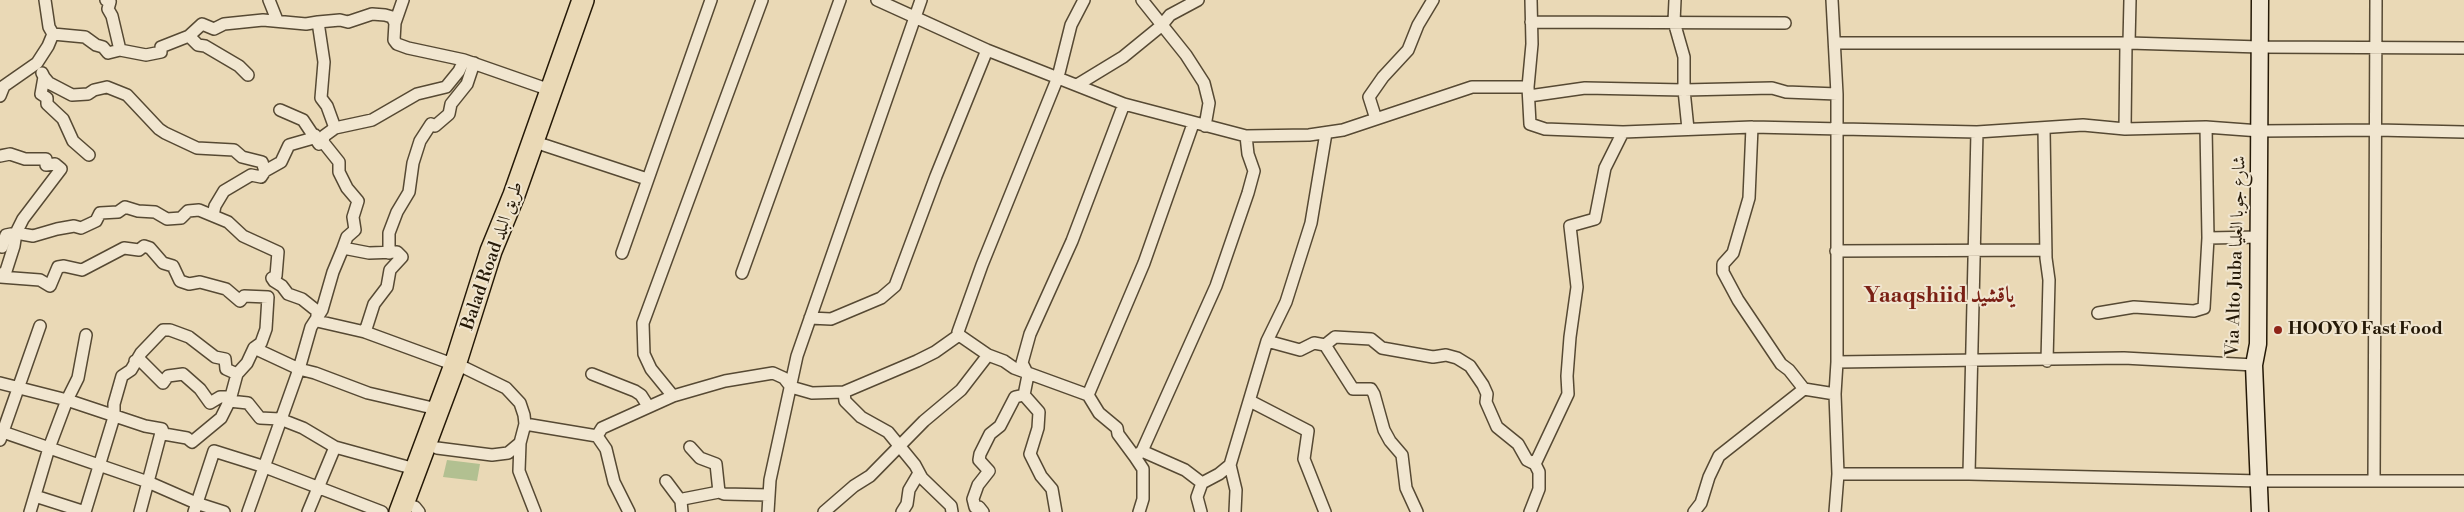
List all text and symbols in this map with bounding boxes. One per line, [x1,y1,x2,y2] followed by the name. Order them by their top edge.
[2223,155,2251,357] street label: Via Alto Juba شارع جوبا العليا
[457,179,529,333] street label: Balad Road طريق البلد
[1863,284,2015,310] district label: Yaaqshiid ياقشيد
[2288,319,2443,341] place label: HOOYO Fast Food
[2272,324,2284,336] marker: HOOYO Fast Food

